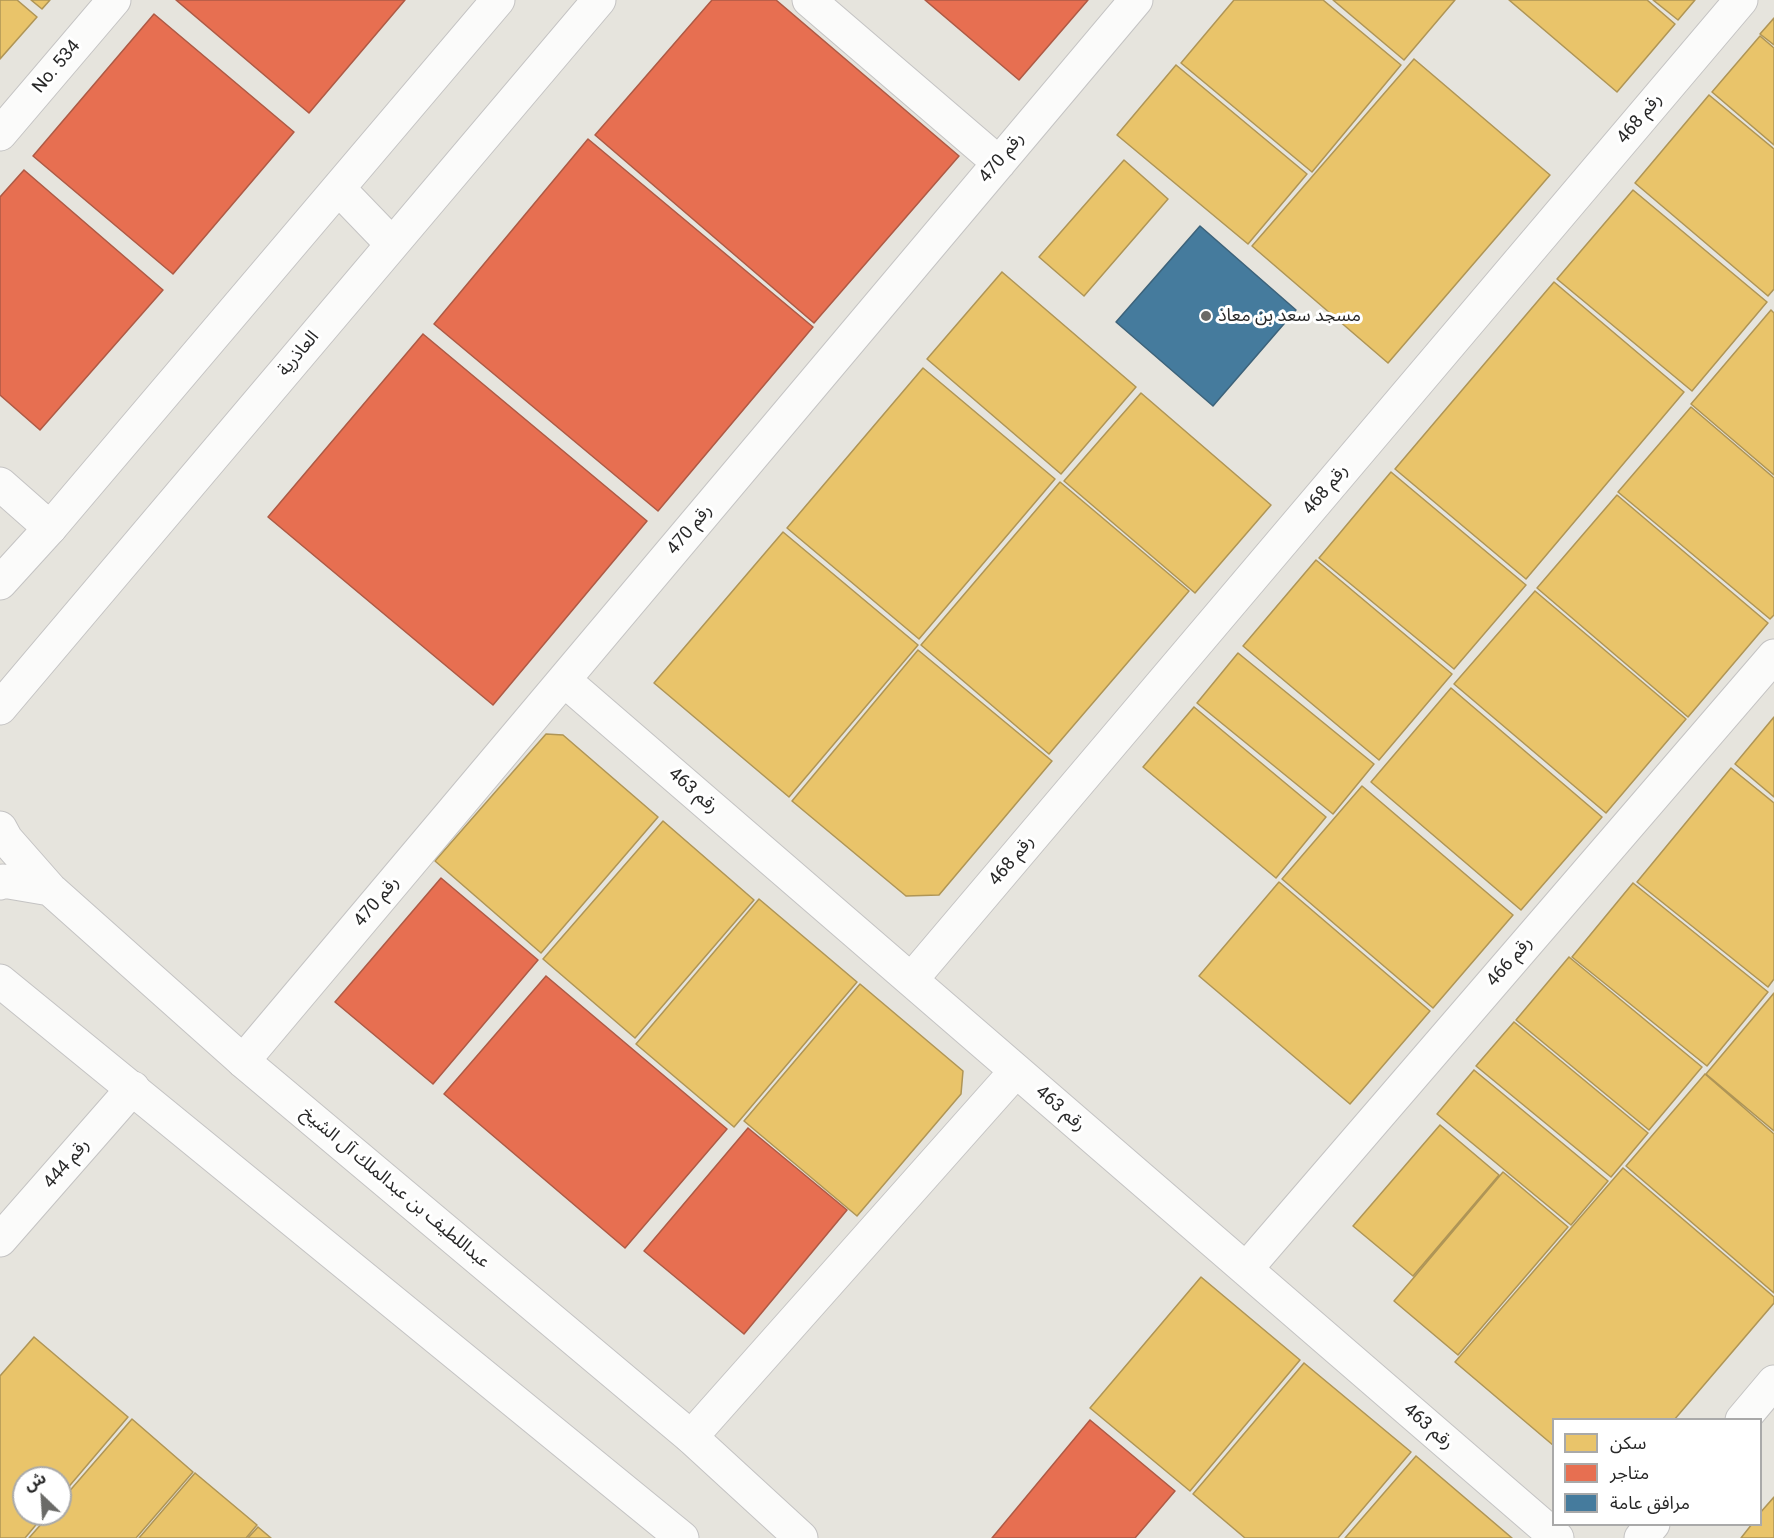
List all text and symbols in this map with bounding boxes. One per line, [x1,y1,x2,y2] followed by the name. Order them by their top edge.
[29,36,85,98] street label: No. 534
[1613,89,1667,149] street label: رقم 468
[975,128,1029,188] street label: رقم 470
[1218,305,1361,327] place label: مسجد سعد بن معاذ
[1199,309,1213,323] marker: مسجد سعد بن معاذ
[274,327,324,381] street label: العاذرية
[1299,460,1353,520] street label: رقم 468
[663,500,717,560] street label: رقم 470
[664,763,722,819] street label: رقم 463
[985,831,1039,891] street label: رقم 468
[350,872,404,932] street label: رقم 470
[1482,933,1538,991] street label: رقم 466
[1031,1081,1089,1137] street label: رقم 463
[296,1103,494,1273] street label: عبداللطيف بن عبدالملك آل الشيخ
[39,1135,95,1193] street label: رقم 444
[1399,1399,1457,1455] street label: رقم 463
[1552,1418,1762,1526] legend
[1610,1432,1646,1453] text: سكن
[1610,1462,1649,1483] text: متاجر
[12,1466,72,1526] north arrow
[21,1468,49,1494] text: ش
[1610,1492,1690,1513] text: مرافق عامة

